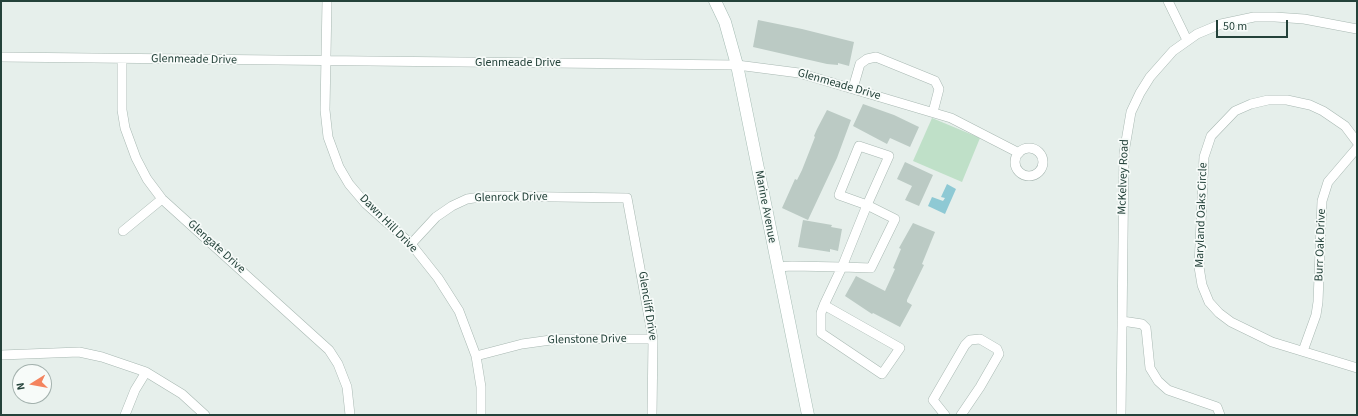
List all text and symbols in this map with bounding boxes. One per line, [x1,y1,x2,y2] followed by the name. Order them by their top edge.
[1218,12,1290,38] scale bar
[1223,18,1247,35] text: 50 m
[151,52,237,68] street label: Glenmeade Drive
[475,56,561,70] street label: Glenmeade Drive
[796,66,882,104] street label: Glenmeade Drive
[1115,139,1133,215] street label: McKelvey Road
[1193,162,1211,268] street label: Maryland Oaks Circle
[751,169,779,245] street label: Marine Avenue
[474,190,548,206] street label: Glenrock Drive
[356,192,420,256] street label: Dawn Hill Drive
[1313,208,1329,282] street label: Burr Oak Drive
[184,217,248,277] street label: Glengate Drive
[634,270,660,342] street label: Glencliff Drive
[547,332,627,348] street label: Glenstone Drive
[12,364,52,404] north arrow
[13,381,29,391] text: N

